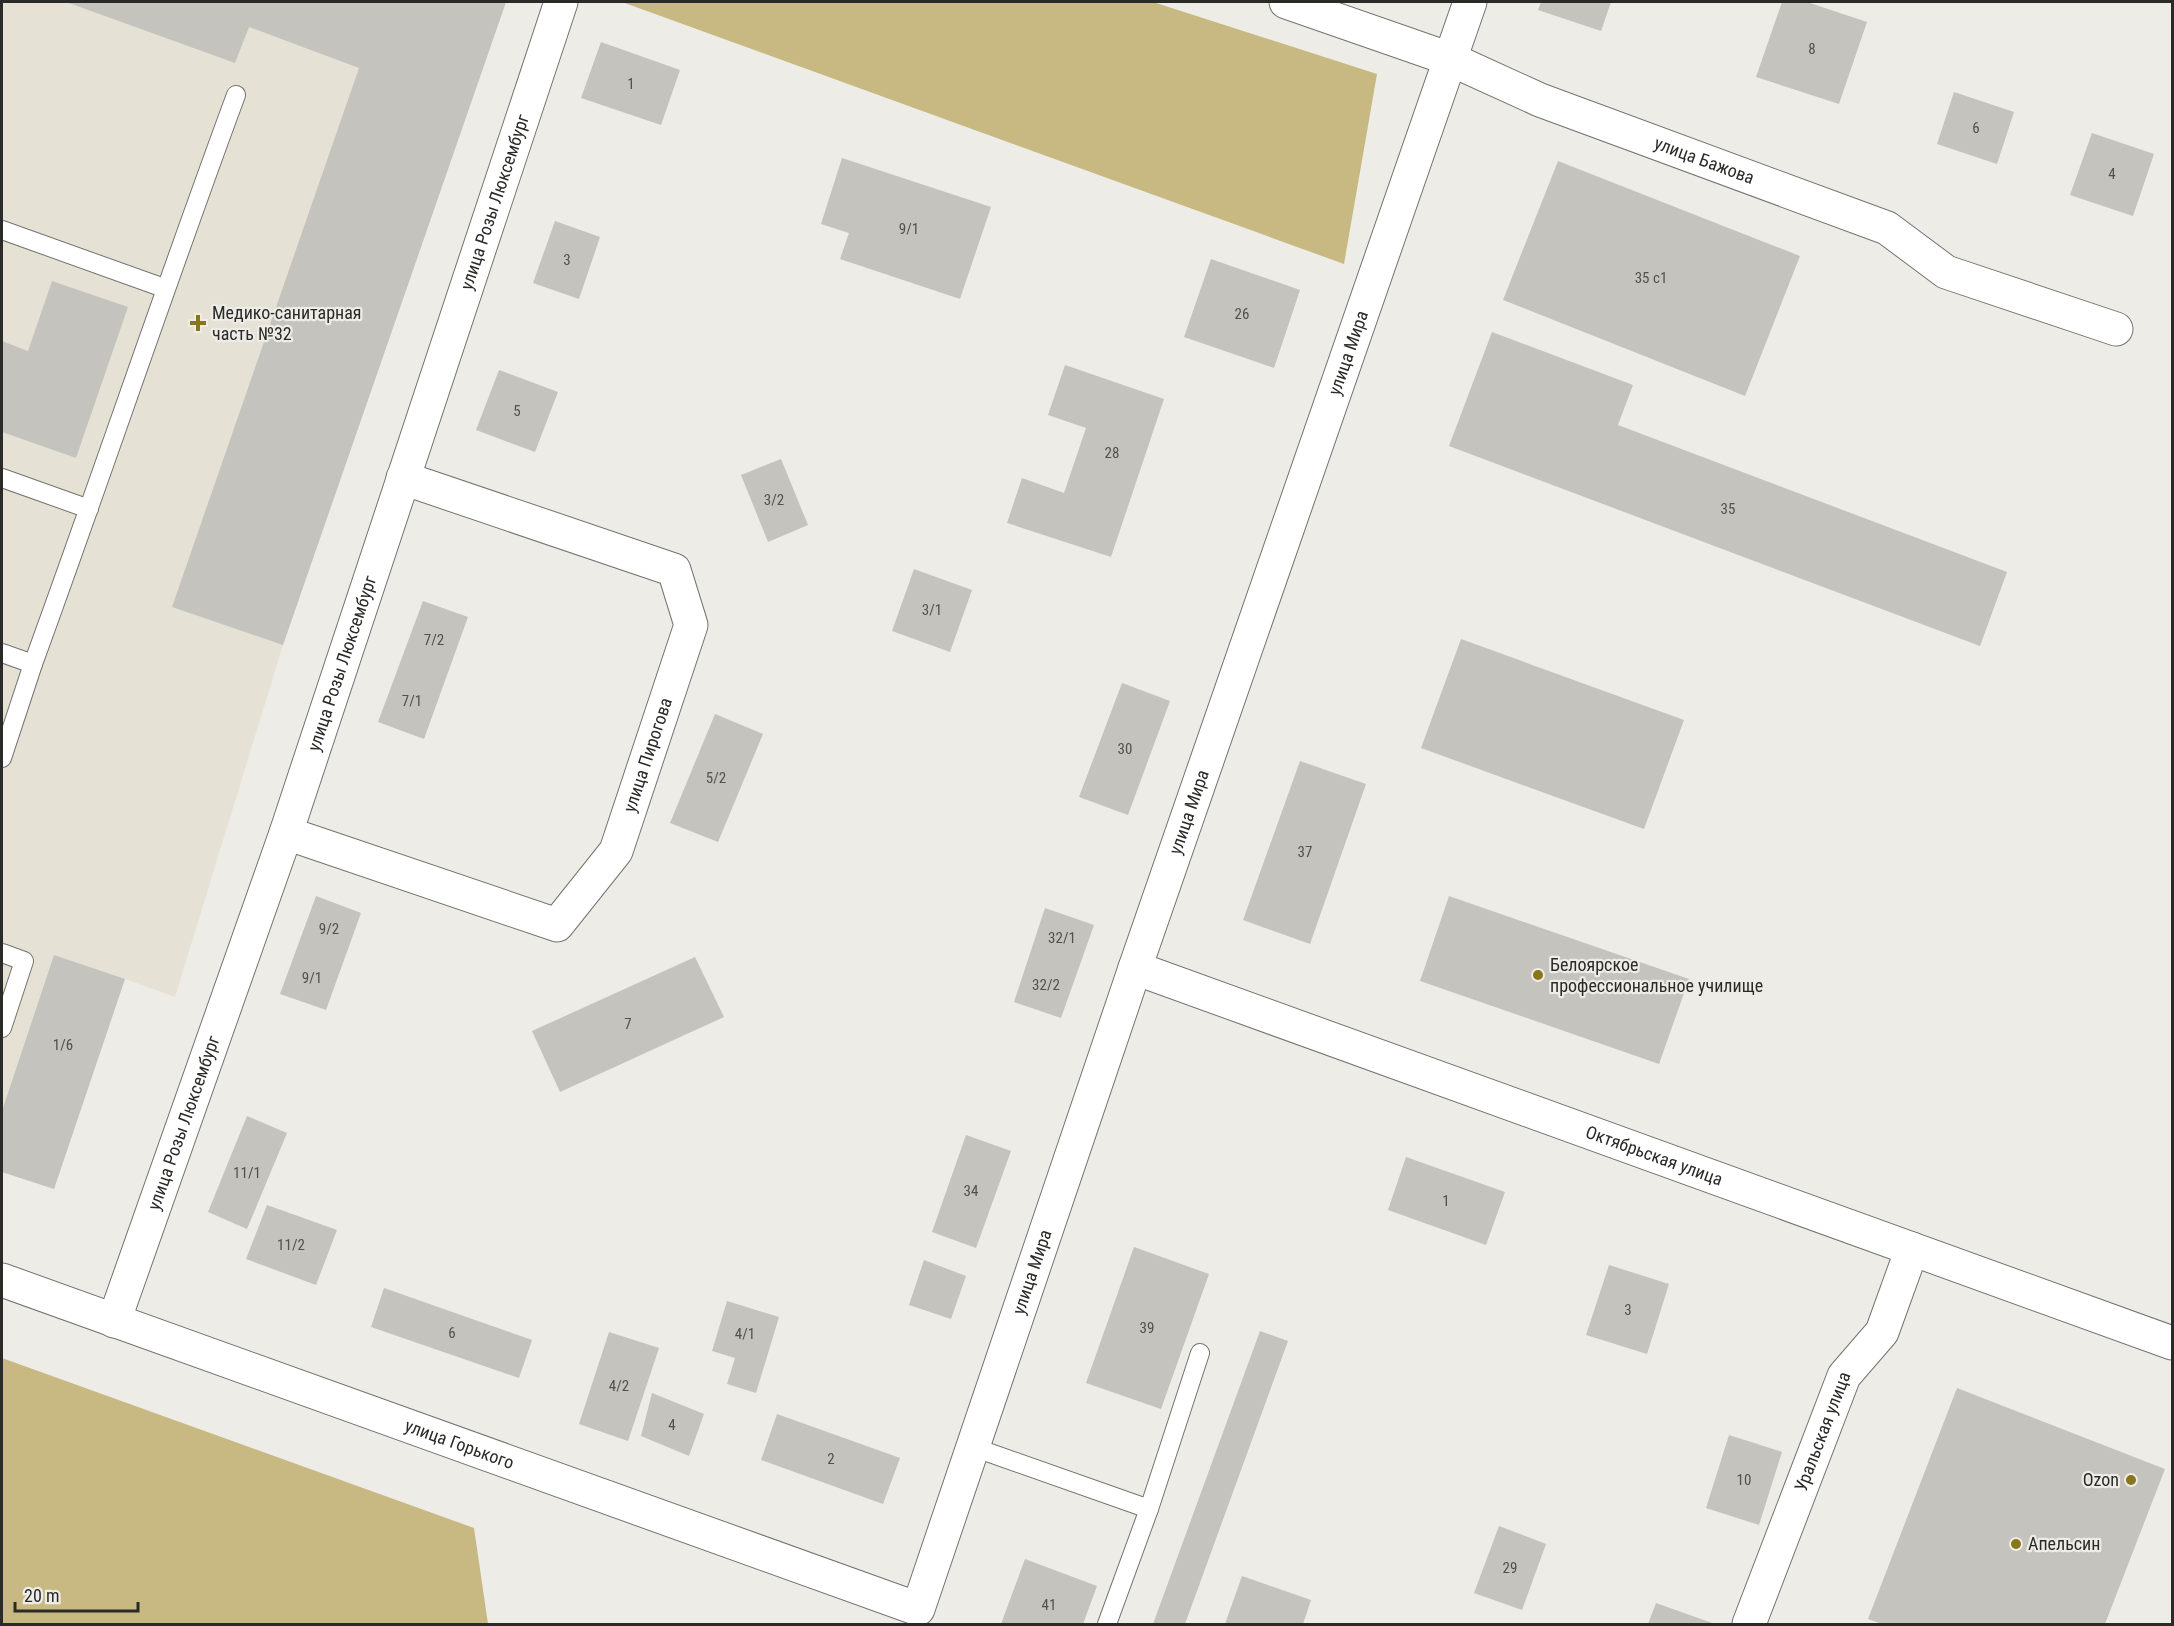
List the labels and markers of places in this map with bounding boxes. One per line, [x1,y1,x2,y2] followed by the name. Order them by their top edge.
[212,302,362,344] place label: Медико-санитарная часть №32
[189,314,207,332] marker: Медико-санитарная часть №32
[1550,954,1763,996] place label: Белоярское профессиональное училище
[1531,968,1545,982] marker: Белоярское профессиональное училище
[2083,1469,2119,1490] place label: Ozon
[2124,1473,2138,1487] marker: Ozon
[2028,1533,2100,1554] place label: Апельсин
[2009,1537,2023,1551] marker: Апельсин

